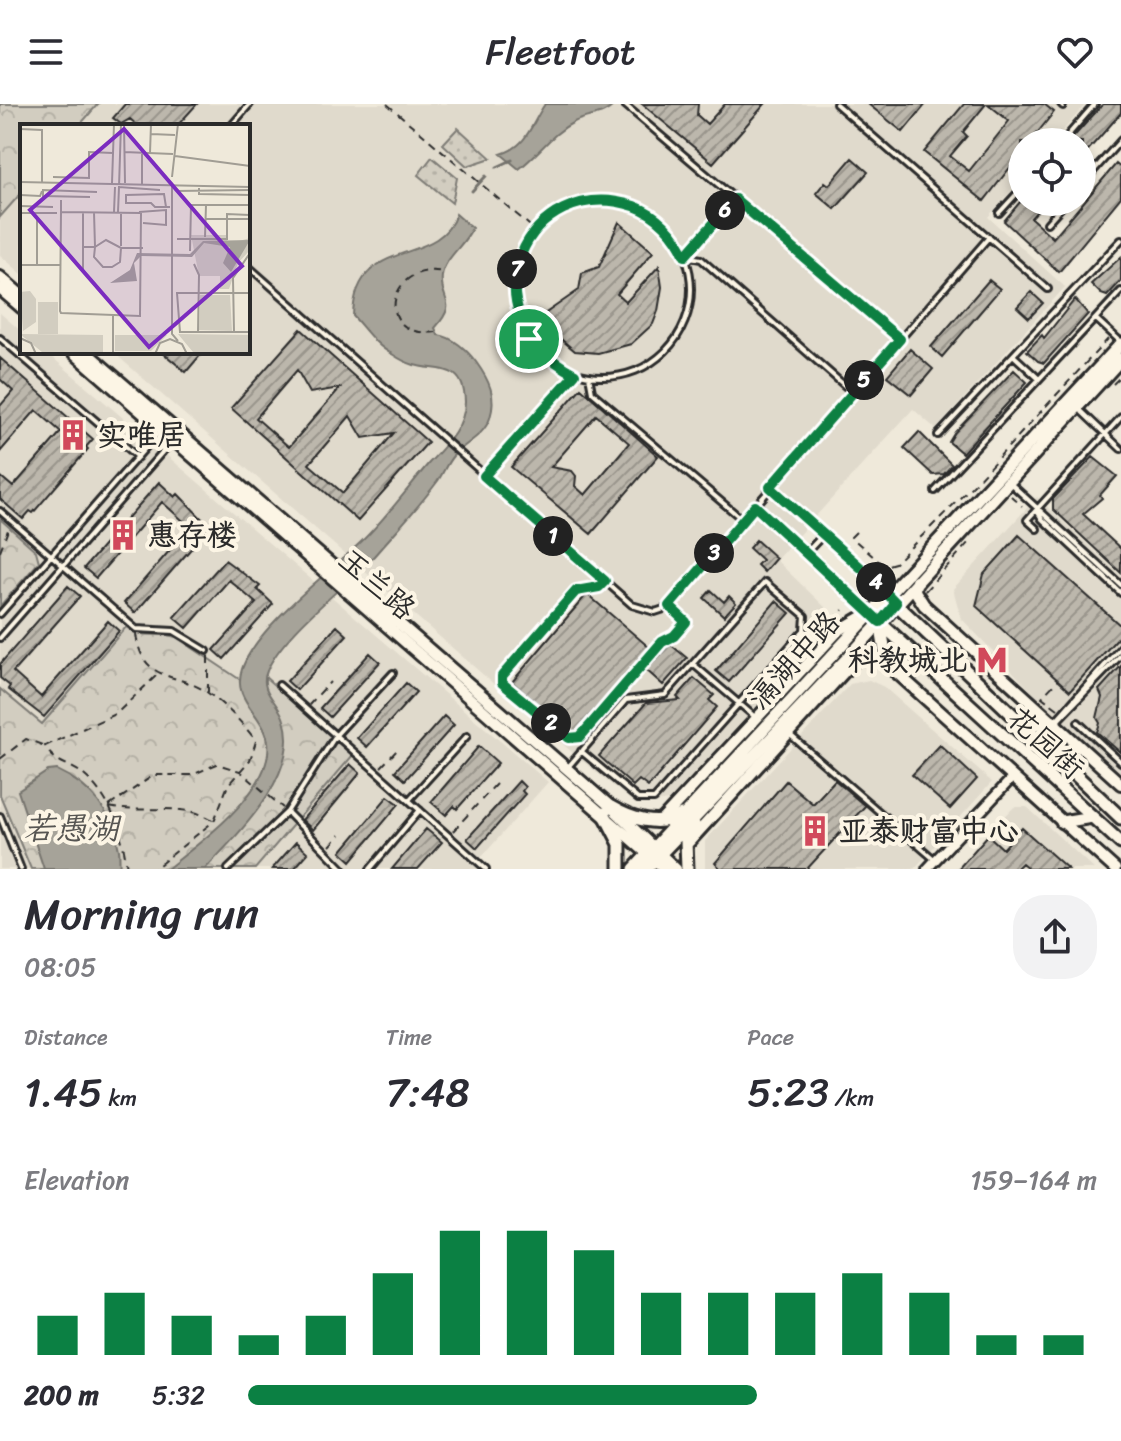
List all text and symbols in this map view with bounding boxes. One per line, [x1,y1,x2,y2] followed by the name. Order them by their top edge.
[485,20,636,84] text: Fleetfoot
[24,30,68,74] icon: menu
[1053,30,1097,74] icon: heart
[20,124,250,354] inset map
[1008,128,1096,216] map controls
[1008,128,1096,216] button: locate
[705,190,745,230] pin: 6
[719,190,731,229] text: 6
[497,249,537,289] pin: 7
[511,249,523,288] text: 7
[495,305,563,373] pin
[507,317,551,361] icon: arrive
[844,360,884,400] pin: 5
[857,360,871,399] text: 5
[97,408,187,462] place label: 实唯居
[56,418,90,452] building icon: 实唯居
[147,508,237,562] place label: 惠存楼
[533,516,573,556] pin: 1
[548,516,558,555] text: 1
[106,518,140,552] building icon: 惠存楼
[694,533,734,573] pin: 3
[708,533,720,572] text: 3
[325,534,429,634] street label: 玉兰路
[856,562,896,602] pin: 4
[869,562,883,601] text: 4
[734,597,854,723] street label: 滆湖中路
[848,633,968,687] place label: 科教城北
[975,643,1009,677] metro station icon: 科教城北
[994,693,1098,793] street label: 花园街
[531,703,571,743] pin: 2
[545,703,557,742] text: 2
[23,800,122,857] water label: 若愚湖
[839,804,1019,858] place label: 亚泰财富中心
[798,814,832,848] building icon: 亚泰财富中心
[24,875,259,953] text: Morning run
[1013,895,1097,979] button: share
[24,944,96,990] text: 08:05
[24,1018,108,1057] text: Distance
[386,1018,432,1057] text: Time
[747,1018,794,1057] text: Pace
[24,1057,103,1128] text: 1.45
[386,1057,470,1128] text: 7:48
[747,1057,829,1128] text: 5:23
[103,1079,137,1118] text: km
[829,1079,874,1118] text: /km
[24,1157,129,1203] text: Elevation
[970,1157,1097,1203] text: 159–164 m
[24,1372,99,1418] text: 200 m
[152,1372,205,1418] text: 5:32

